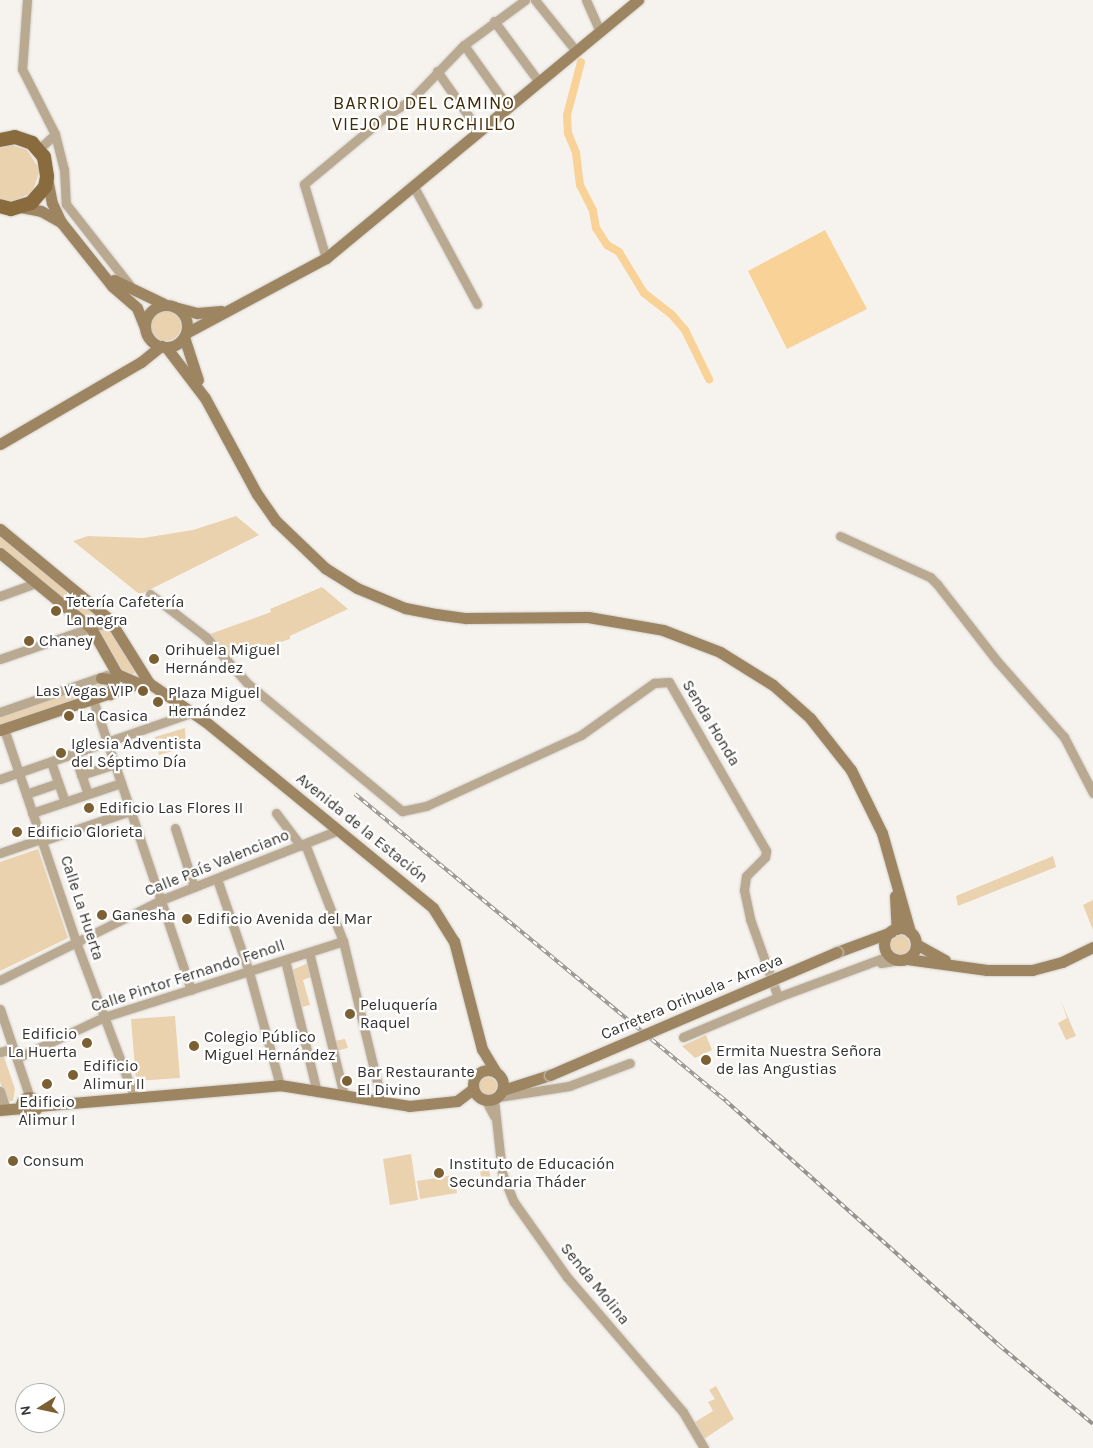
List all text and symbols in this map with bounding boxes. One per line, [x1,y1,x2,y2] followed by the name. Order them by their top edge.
[330,93,518,136] district label: BARRIO DEL CAMINO VIEJO DE HURCHILLO
[66,592,184,630] place label: Tetería Cafetería La negra
[50,605,62,617] marker: Tetería Cafetería La negra
[39,631,93,651] place label: Chaney
[23,635,35,647] marker: Chaney
[165,640,280,678] place label: Orihuela Miguel Hernández
[147,652,161,666] marker: Orihuela Miguel Hernández
[678,676,744,770] street label: Senda Honda
[35,681,133,701] place label: Las Vegas VIP
[168,683,260,721] place label: Plaza Miguel Hernández
[137,685,149,697] marker: Las Vegas VIP
[152,696,164,708] marker: Plaza Miguel Hernández
[79,706,148,726] place label: La Casica
[63,710,75,722] marker: La Casica
[71,734,202,772] place label: Iglesia Adventista del Séptimo Día
[55,747,67,759] marker: Iglesia Adventista del Séptimo Día
[292,769,432,887] street label: Avenida de la Estación
[99,798,243,818] place label: Edificio Las Flores II
[83,802,95,814] marker: Edificio Las Flores II
[27,822,143,842] place label: Edificio Glorieta
[142,825,292,901] street label: Calle País Valenciano
[11,826,23,838] marker: Edificio Glorieta
[56,853,108,963] street label: Calle La Huerta
[112,905,176,925] place label: Ganesha
[96,909,108,921] marker: Ganesha
[197,909,372,929] place label: Edificio Avenida del Mar
[181,913,193,925] marker: Edificio Avenida del Mar
[89,936,287,1016] street label: Calle Pintor Fernando Fenoll
[598,950,786,1044] street label: Carretera Orihuela - Arneva
[360,995,438,1033] place label: Peluquería Raquel
[344,1008,356,1020] marker: Peluquería Raquel
[8,1024,77,1062] place label: Edificio La Huerta
[204,1027,336,1065] place label: Colegio Público Miguel Hernández
[81,1037,93,1049] marker: Edificio La Huerta
[188,1040,200,1052] marker: Colegio Público Miguel Hernández
[716,1041,882,1079] place label: Ermita Nuestra Señora de las Angustias
[700,1054,712,1066] marker: Ermita Nuestra Señora de las Angustias
[83,1056,145,1094] place label: Edificio Alimur II
[357,1062,475,1100] place label: Bar Restaurante El Divino
[67,1069,79,1081] marker: Edificio Alimur II
[341,1075,353,1087] marker: Bar Restaurante El Divino
[41,1078,53,1090] marker: Edificio Alimur I
[18,1092,76,1130] place label: Edificio Alimur I
[23,1151,84,1171] place label: Consum
[449,1154,615,1192] place label: Instituto de Educación Secundaria Tháder
[7,1155,19,1167] marker: Consum
[433,1167,445,1179] marker: Instituto de Educación Secundaria Tháder
[556,1239,634,1329] street label: Senda Molina
[15,1383,65,1433] north arrow
[16,1404,35,1417] text: N

